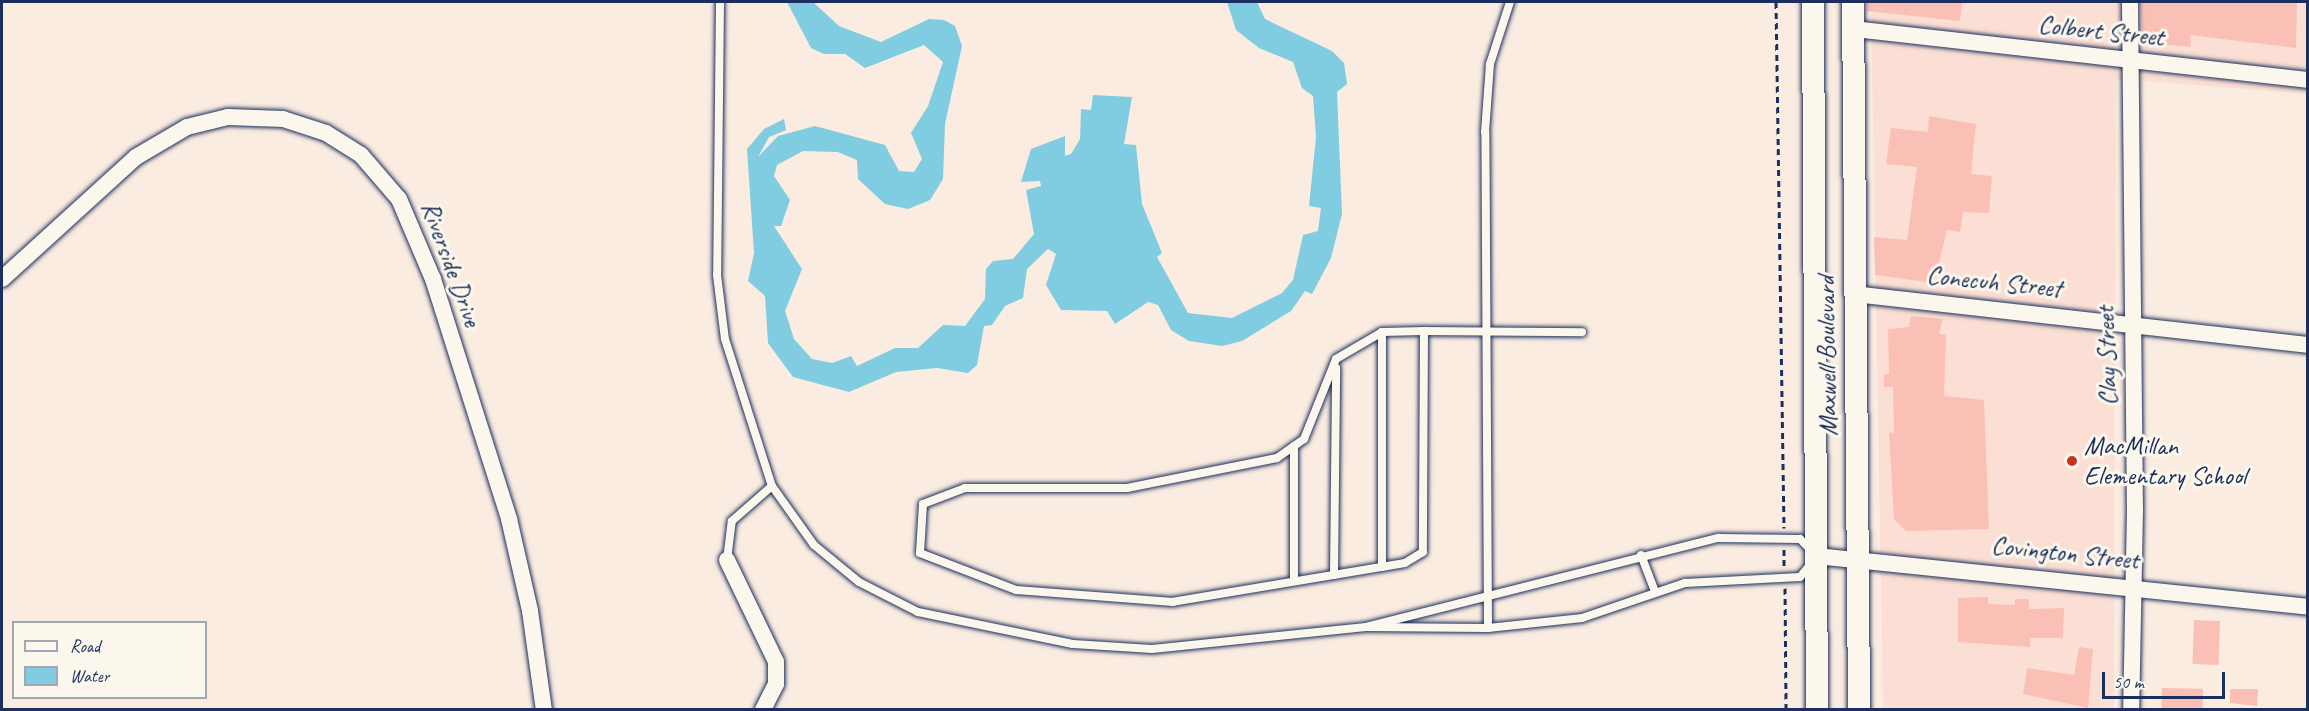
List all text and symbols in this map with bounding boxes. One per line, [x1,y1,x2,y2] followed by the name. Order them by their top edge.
[2036,9,2166,53] street label: Colbert Street
[414,197,488,331] street label: Riverside Drive
[1925,259,2063,305] street label: Conecuh Street
[1810,275,1844,437] street label: Maxwell Boulevard
[2090,306,2124,406] street label: Clay Street
[2084,430,2246,491] place label: MacMillan Elementary School
[2065,454,2079,468] marker: MacMillan Elementary School
[1990,530,2140,576] street label: Covington Street
[12,621,207,699] legend
[70,635,100,657] text: Road
[2105,660,2228,698] scale bar
[70,665,109,687] text: Water
[2113,671,2144,693] text: 50 m

